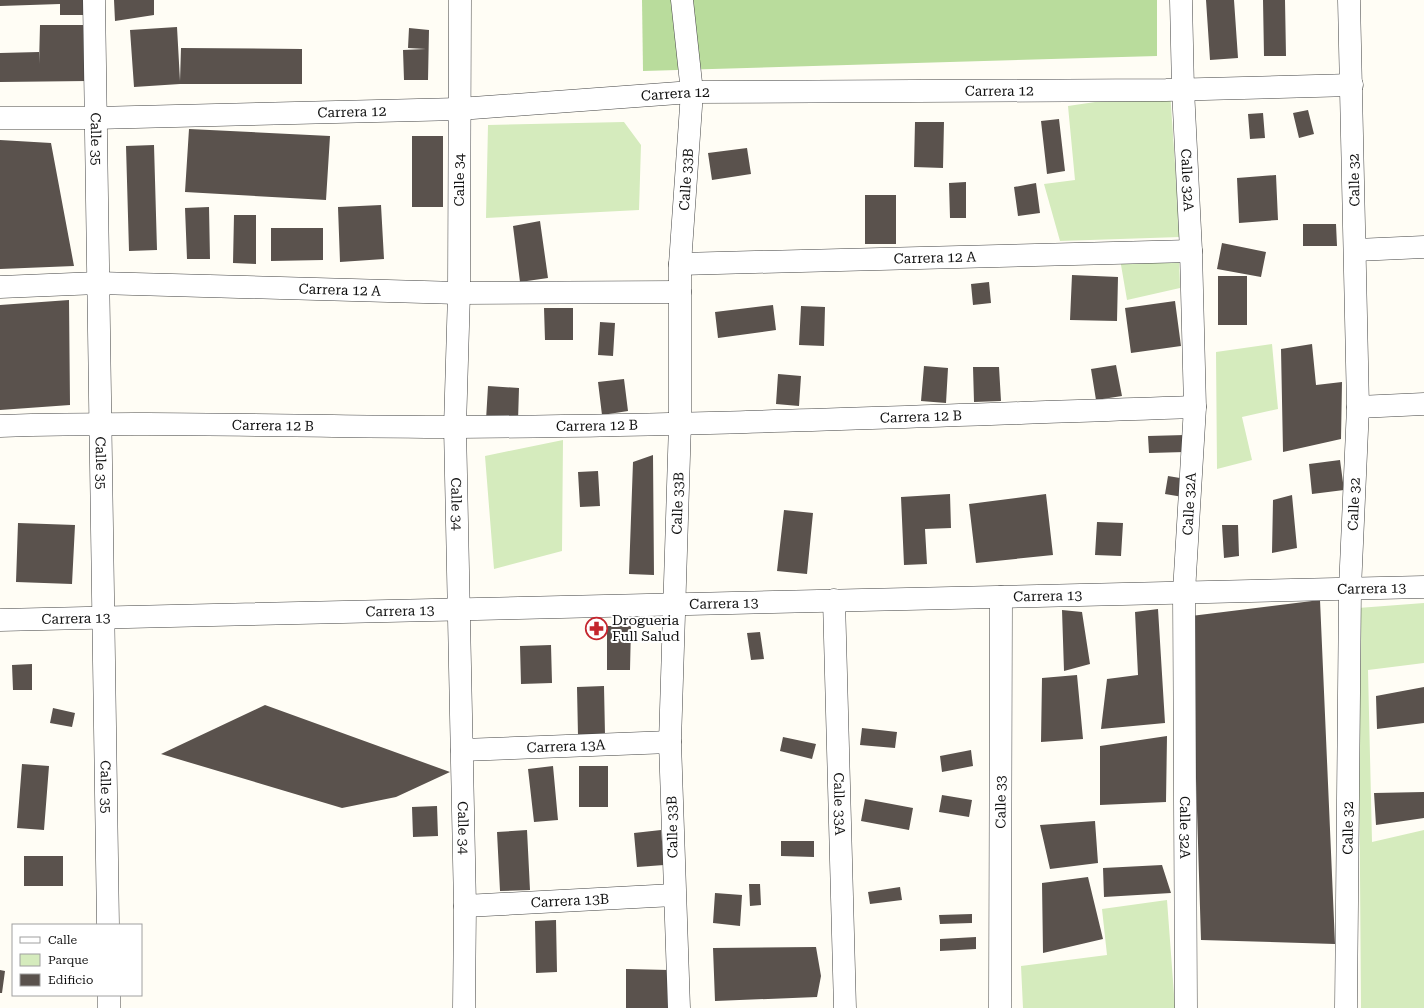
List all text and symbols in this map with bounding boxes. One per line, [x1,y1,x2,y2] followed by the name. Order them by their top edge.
[965,83,1034,99] street label: Carrera 12
[640,84,710,104] street label: Carrera 12
[317,103,387,120] street label: Carrera 12
[88,112,105,166] street label: Calle 35
[676,148,696,211] street label: Calle 33B
[1178,148,1197,212] street label: Calle 32A
[451,153,467,207] street label: Calle 34
[1346,153,1362,207] street label: Calle 32
[893,248,977,267] street label: Carrera 12 A
[298,281,381,299] street label: Carrera 12 A
[880,407,962,426] street label: Carrera 12 B
[232,417,314,434] street label: Carrera 12 B
[556,417,638,434] street label: Carrera 12 B
[93,436,109,490] street label: Calle 35
[669,472,686,535] street label: Calle 33B
[1179,472,1199,536] street label: Calle 32A
[448,477,465,531] street label: Calle 34
[1345,477,1363,531] street label: Calle 32
[1337,579,1407,597] street label: Carrera 13
[1013,587,1083,605] street label: Carrera 13
[689,594,759,612] street label: Carrera 13
[365,602,435,620] street label: Carrera 13
[41,609,111,627] street label: Carrera 13
[612,612,680,644] place label: Drogueria Full Salud
[583,615,609,641] pharmacy icon: Drogueria Full Salud
[526,736,606,756] street label: Carrera 13A
[98,760,114,814] street label: Calle 35
[831,772,848,836] street label: Calle 33A
[992,775,1009,829] street label: Calle 33
[663,796,681,858] street label: Calle 33B
[1177,796,1193,859] street label: Calle 32A
[455,801,472,855] street label: Calle 34
[1339,801,1356,855] street label: Calle 32
[530,890,609,911] street label: Carrera 13B
[12,924,142,996] legend
[48,933,78,947] text: Calle
[48,953,89,967] text: Parque
[48,973,93,987] text: Edificio

